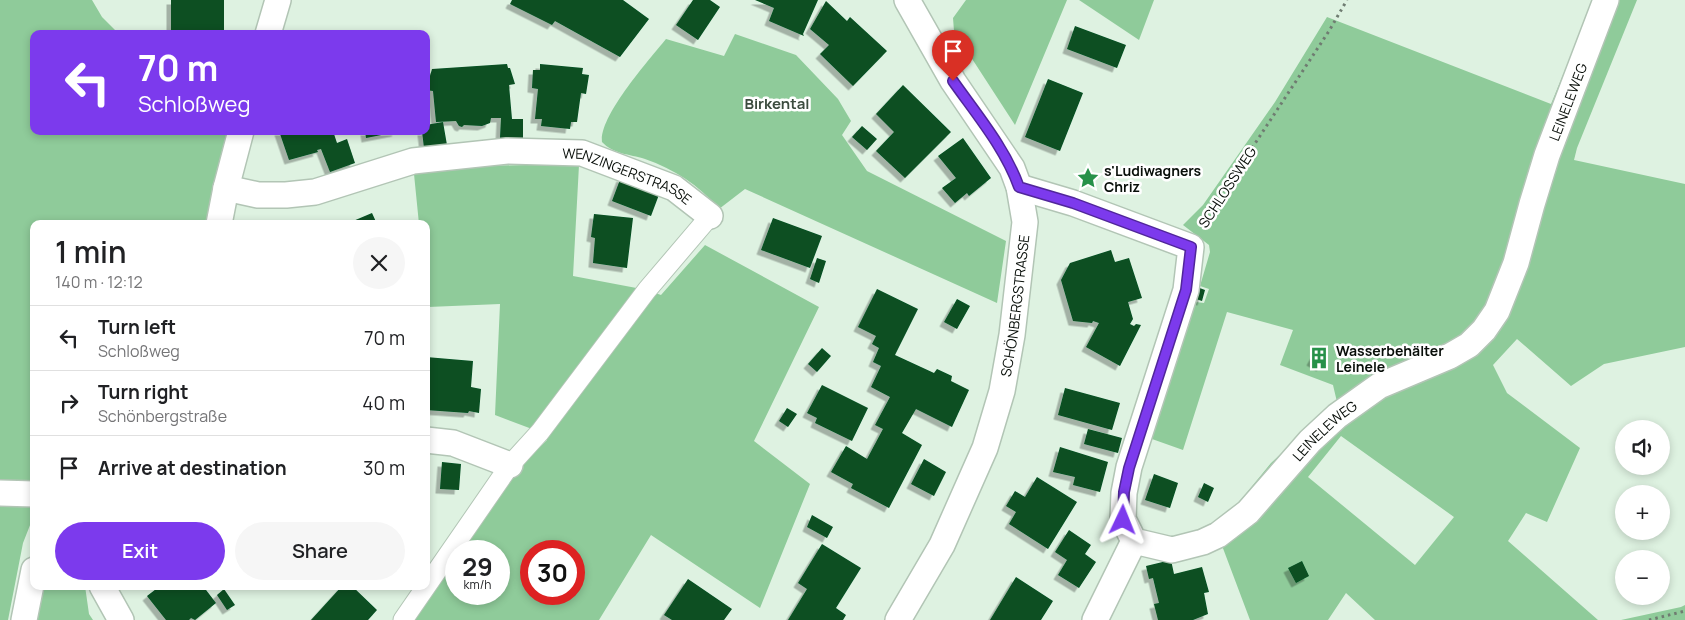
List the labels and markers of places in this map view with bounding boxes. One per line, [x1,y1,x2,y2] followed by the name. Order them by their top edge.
[932,30,974,81] pin
[1104,161,1202,196] place label: s'Ludiwagners Chriz
[1075,165,1101,191] place icon: s'Ludiwagners Chriz
[1336,341,1444,376] place label: Wasserbehälter Leinele
[1306,345,1332,371] building icon: Wasserbehälter Leinele

